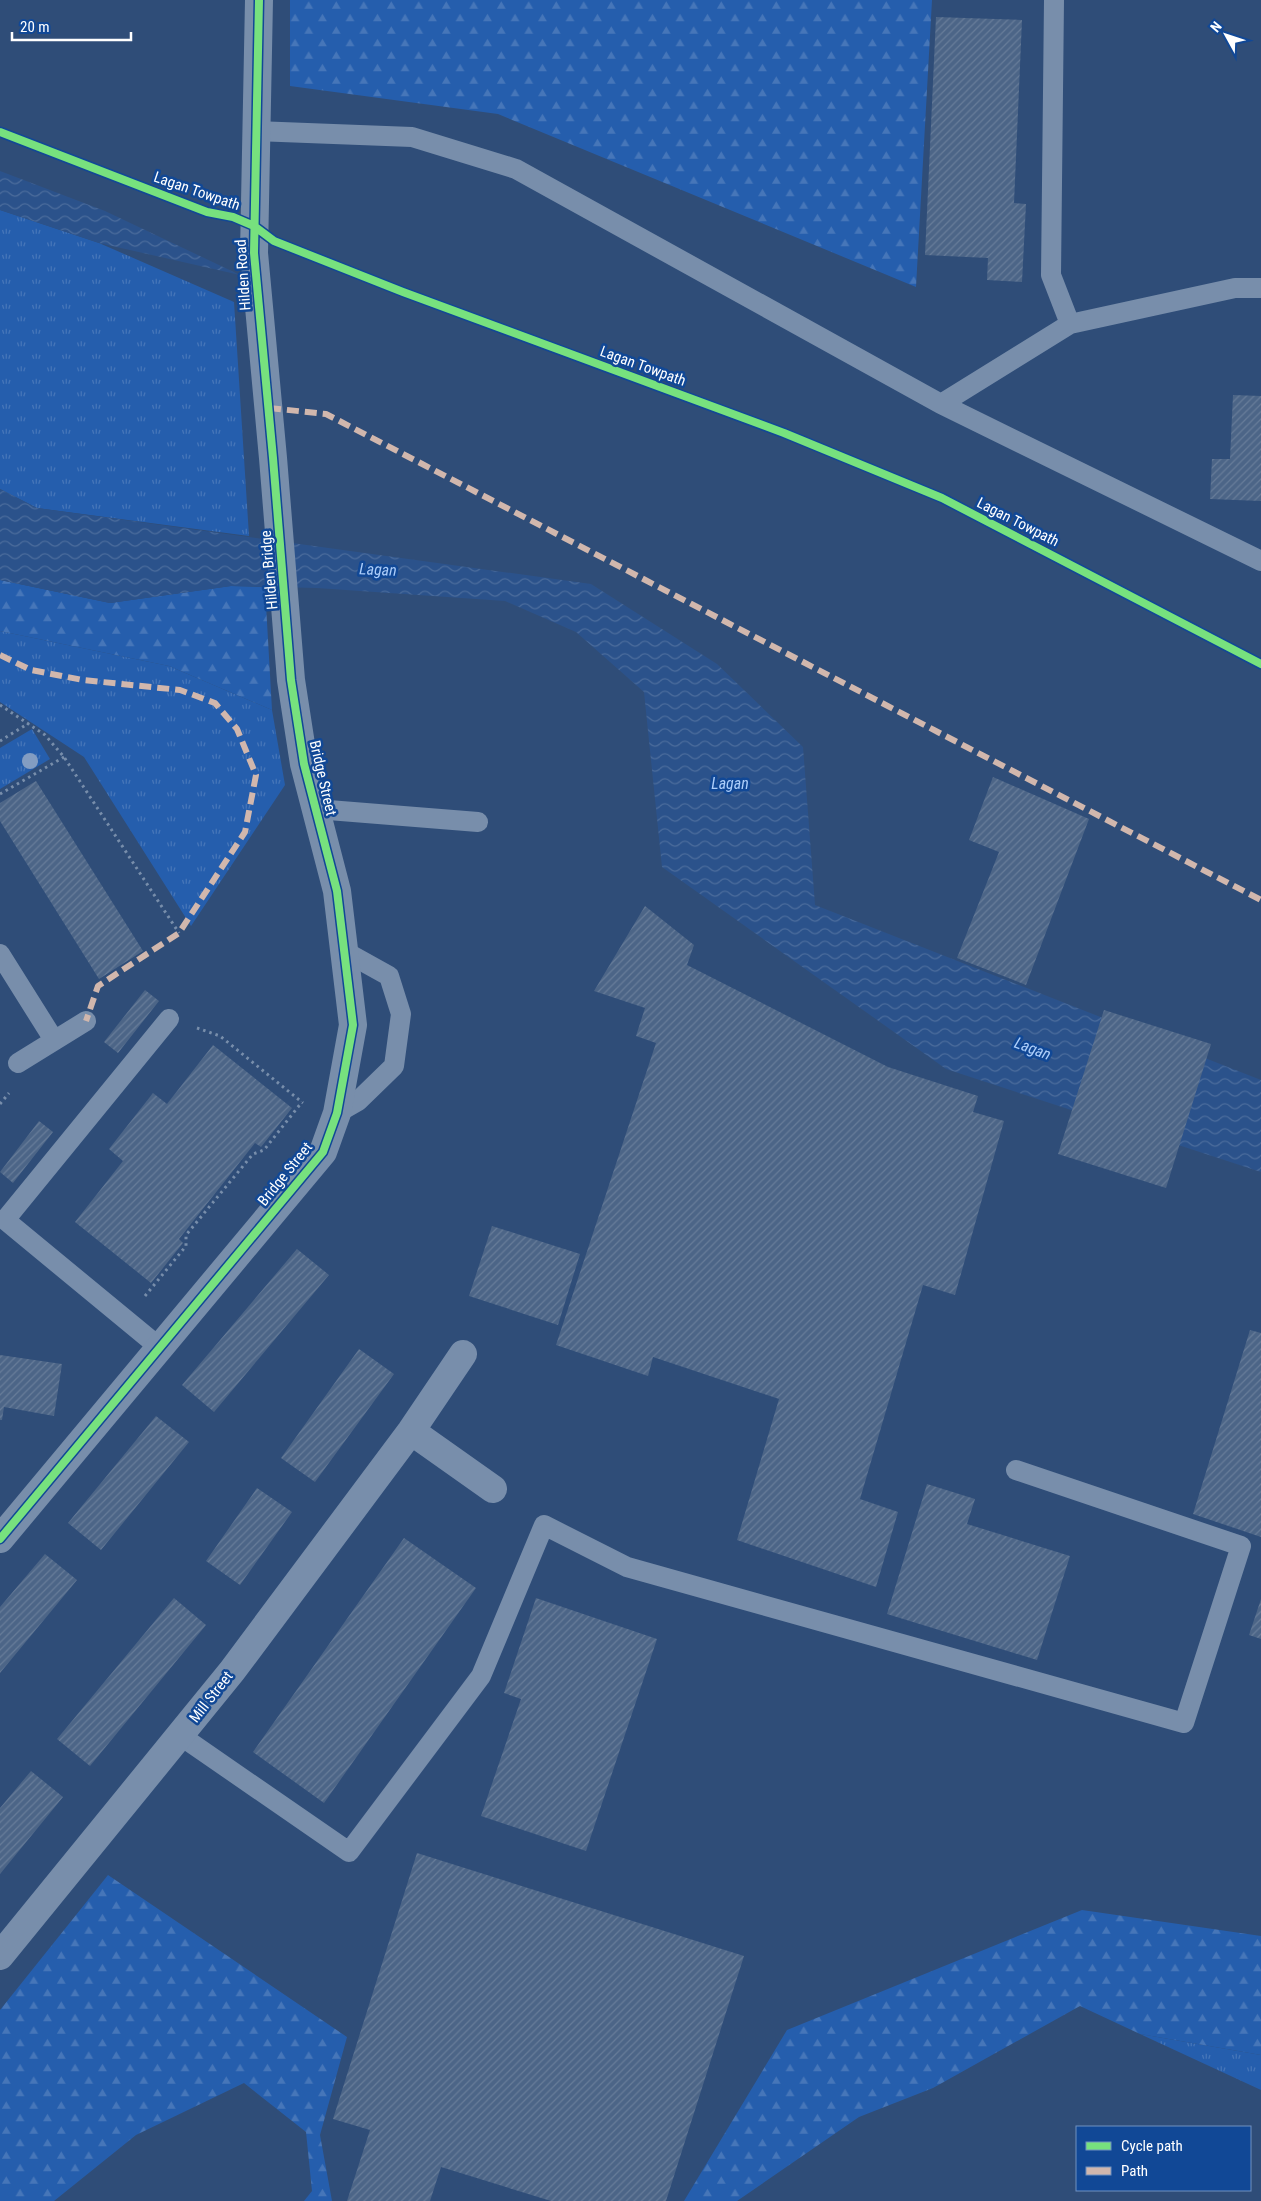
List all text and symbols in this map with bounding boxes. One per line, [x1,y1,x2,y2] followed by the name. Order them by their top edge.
[12,10,131,42] scale bar
[1201,10,1251,60] north arrow
[20,18,50,36] text: 20 m
[1207,18,1225,35] text: N
[152,168,242,214] street label: Lagan Towpath
[232,239,254,311] street label: Hilden Road
[598,342,688,390] street label: Lagan Towpath
[974,494,1062,550] street label: Lagan Towpath
[257,530,281,610] street label: Hilden Bridge
[359,559,397,580] water label: Lagan
[306,739,340,817] street label: Bridge Street
[711,774,749,793] water label: Lagan
[1012,1033,1054,1064] water label: Lagan
[254,1139,316,1209] street label: Bridge Street
[185,1668,237,1726] street label: Mill Street
[1076,2126,1251,2191] legend
[1121,2137,1183,2155] text: Cycle path
[1121,2162,1148,2180] text: Path

